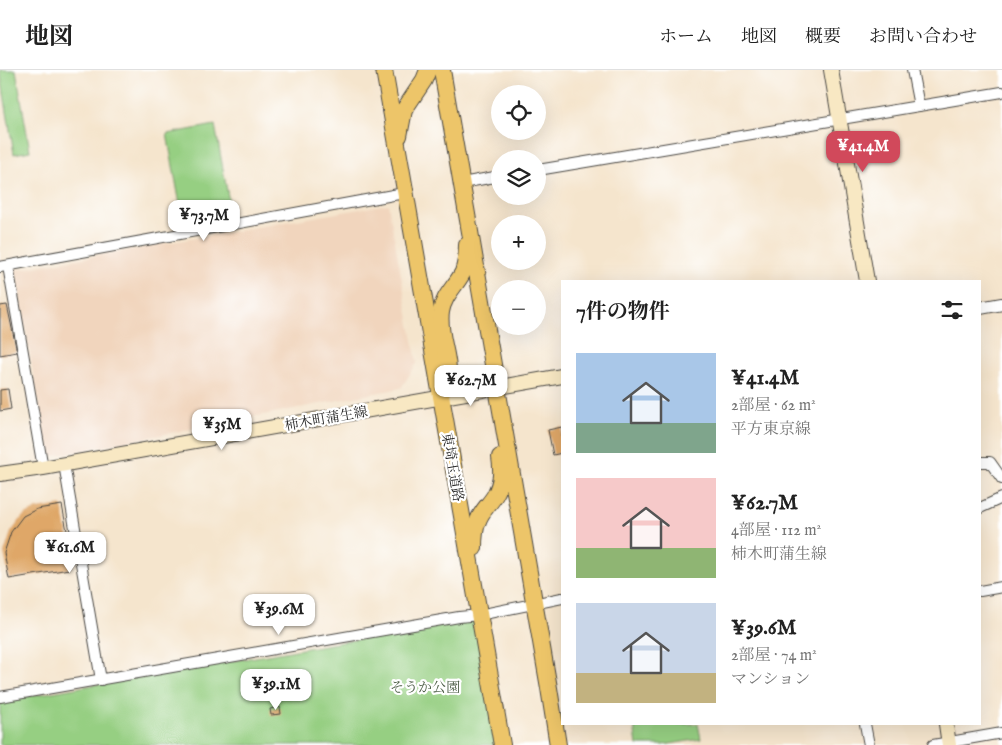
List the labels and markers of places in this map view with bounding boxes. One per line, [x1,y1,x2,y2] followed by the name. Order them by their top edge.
[822,131,904,173] pin: ¥41.4M
[163,200,245,242] pin: ¥73.7M
[430,364,512,407] pin: ¥62.7M
[192,408,252,451] pin: ¥35M
[29,532,111,574] pin: ¥61.6M
[238,594,320,636] pin: ¥39.6M
[235,668,317,711] pin: ¥39.1M

